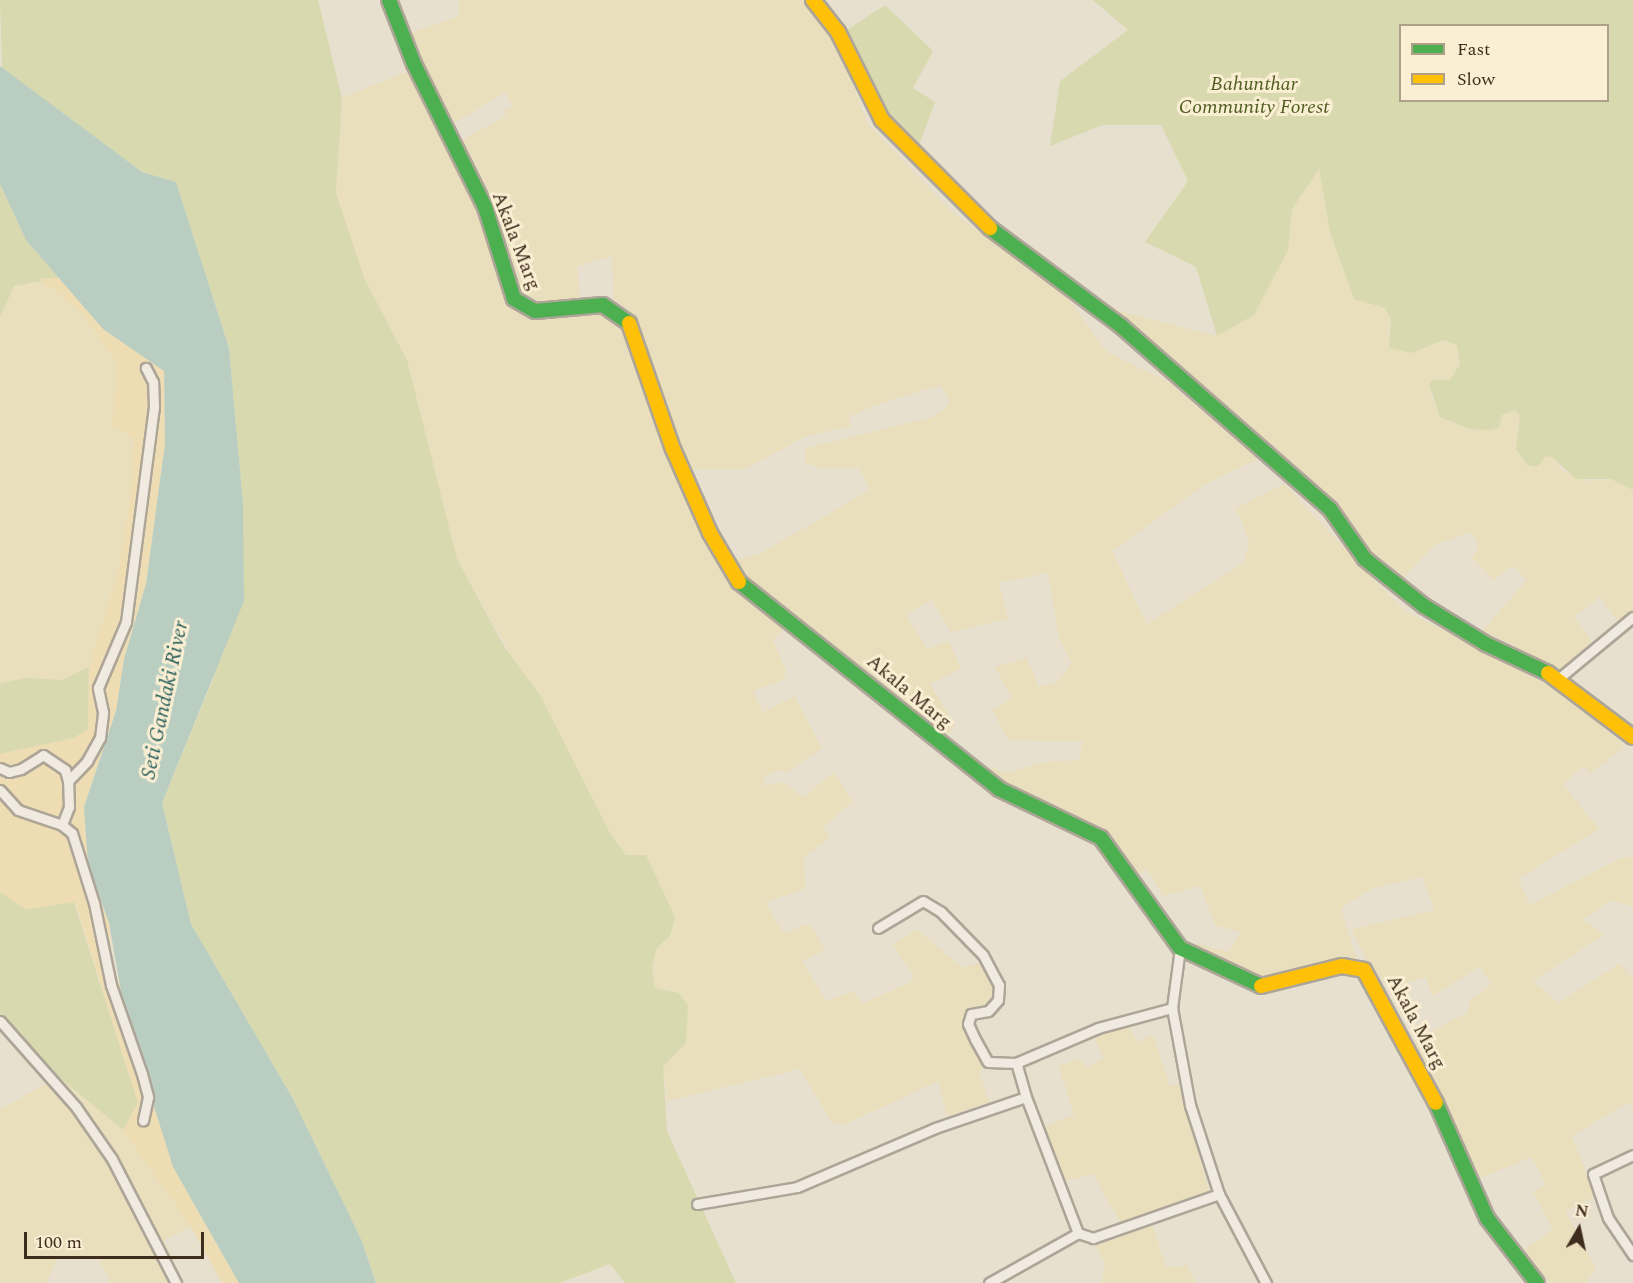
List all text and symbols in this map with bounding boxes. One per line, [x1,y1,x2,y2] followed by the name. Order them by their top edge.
[1399,24,1609,102] legend
[1457,36,1490,63] text: Fast
[1457,66,1495,93] text: Slow
[1179,73,1329,120] park label: Bahunthar Community Forest
[486,188,546,294] street label: Akala Marg
[136,619,194,781] water label: Seti Gandaki River
[862,649,956,735] street label: Akala Marg
[1381,971,1451,1073] street label: Akala Marg
[1573,1198,1590,1224] text: N
[1549,1199,1609,1259] north arrow
[27,1220,207,1258] scale bar
[35,1229,82,1256] text: 100 m

